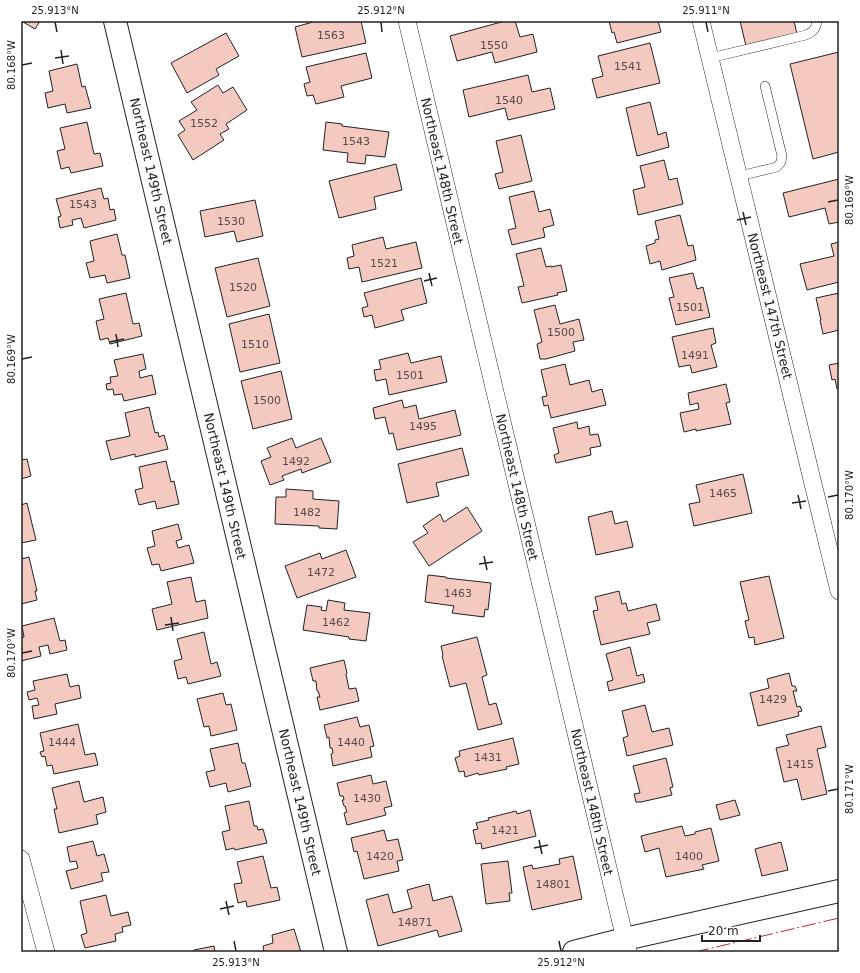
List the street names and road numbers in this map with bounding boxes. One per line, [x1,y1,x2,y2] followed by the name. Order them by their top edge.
[127,96,175,246] street label: Northeast 149th Street
[418,96,466,246] street label: Northeast 148th Street
[745,231,795,381] street label: Northeast 147th Street
[201,411,249,561] street label: Northeast 149th Street
[493,412,541,562] street label: Northeast 148th Street
[276,727,324,877] street label: Northeast 149th Street
[568,727,616,877] street label: Northeast 148th Street

